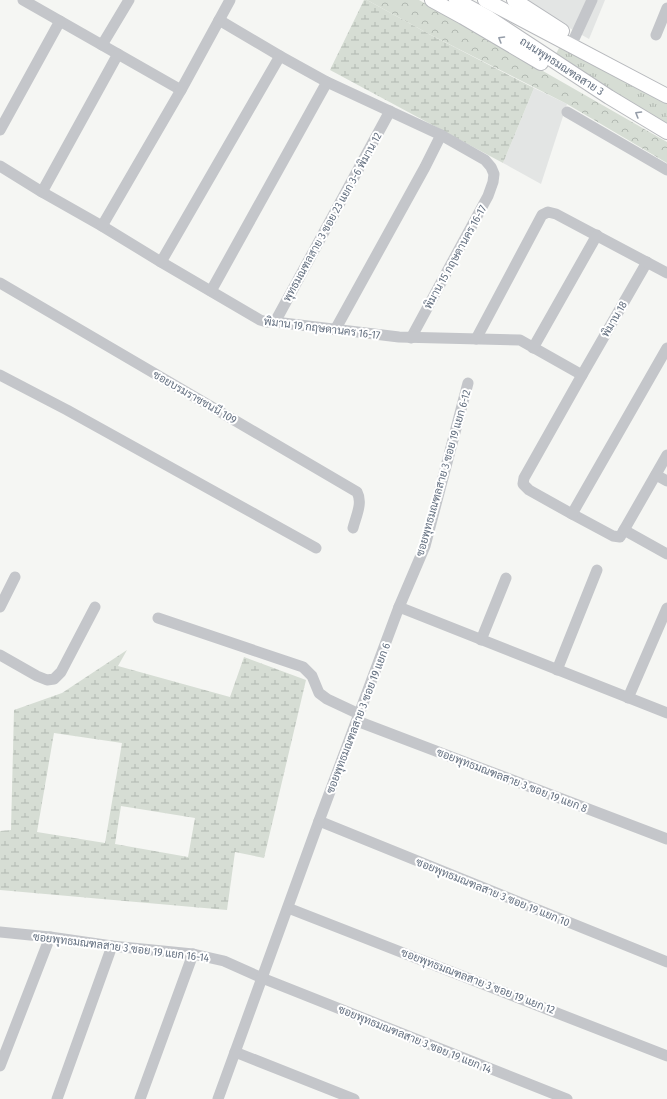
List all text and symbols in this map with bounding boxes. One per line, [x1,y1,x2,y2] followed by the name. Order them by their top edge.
[516,35,606,100] street label: ถนนพุทธมณฑลสาย 3
[498,36,505,44] one-way arrow
[635,112,642,119] one-way arrow
[280,130,386,305] street label: พุทธมณฑลสาย 3 ซอย 23 แยก 3-6 พิมาน 12
[421,203,490,312] street label: พิมาน 15 กฤษดานคร 16-17
[599,299,630,340] street label: พิมาน 18
[263,315,381,342] street label: พิมาน 19 กฤษดานคร 16-17
[151,366,240,427] street label: ซอยบรมราชชนนี 109
[413,388,475,558] street label: ซอยพุทธมณฑลสาย 3 ซอย 19 แยก 6-12
[324,641,395,796] street label: ซอยพุทธมณฑลสาย 3 ซอย 19 แยก 6
[434,746,589,817] street label: ซอยพุทธมณฑลสาย 3 ซอย 19 แยก 8
[413,856,572,931] street label: ซอยพุทธมณฑลสาย 3 ซอย 19 แยก 10
[32,930,210,967] street label: ซอยพุทธมณฑลสาย 3 ซอย 19 แยก 16-14
[398,946,557,1019] street label: ซอยพุทธมณฑลสาย 3 ซอย 19 แยก 12
[335,1003,494,1078] street label: ซอยพุทธมณฑลสาย 3 ซอย 19 แยก 14

